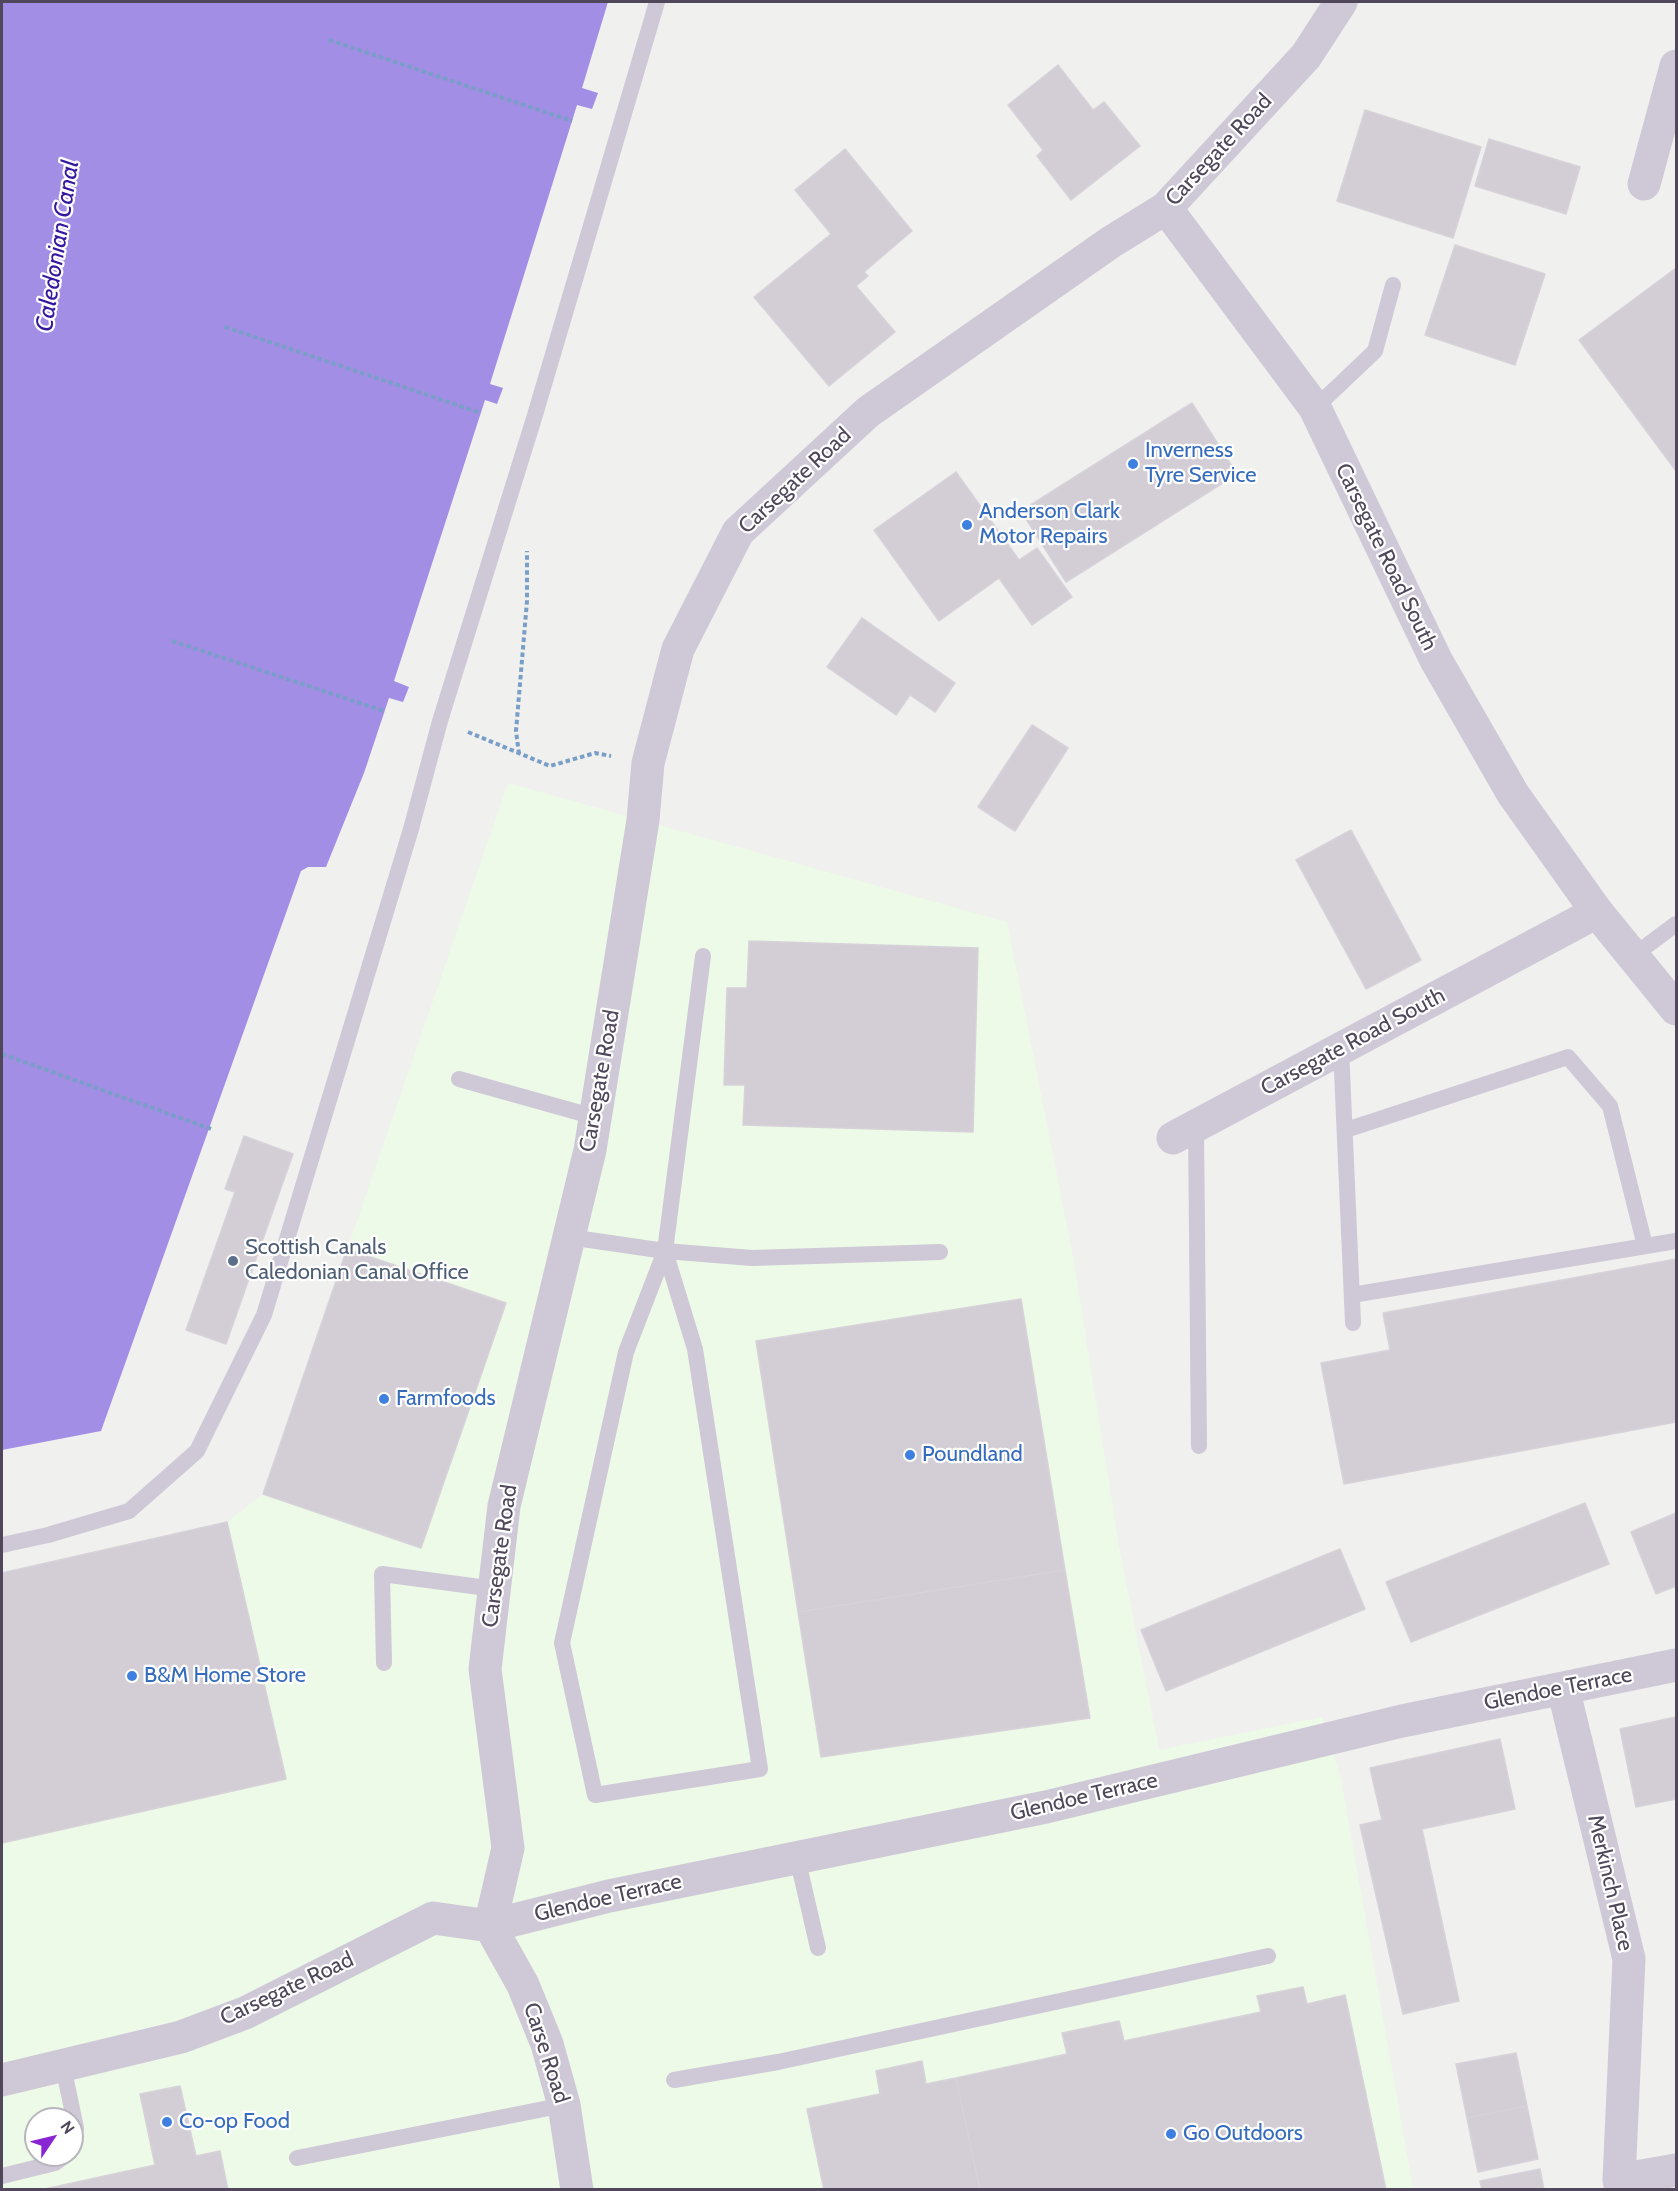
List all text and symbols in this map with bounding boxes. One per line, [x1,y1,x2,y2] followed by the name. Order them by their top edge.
[1160,88,1278,212] street label: Carsegate Road
[30,158,86,334] water label: Caledonian Canal
[733,422,857,540] street label: Carsegate Road
[1145,438,1256,490] place label: Inverness Tyre Service
[1126,457,1140,471] marker: Inverness Tyre Service
[1329,459,1443,655] street label: Carsegate Road South
[979,499,1120,550] place label: Anderson Clark Motor Repairs
[960,518,974,532] marker: Anderson Clark Motor Repairs
[1256,982,1450,1102] street label: Carsegate Road South
[574,1008,626,1154] street label: Carsegate Road
[245,1235,469,1286] place label: Scottish Canals Caledonian Canal Office
[226,1254,240,1268] marker: Scottish Canals Caledonian Canal Office
[396,1386,496,1412] place label: Farmfoods
[377,1392,391,1406] marker: Farmfoods
[922,1442,1023,1468] place label: Poundland
[903,1448,917,1462] marker: Poundland
[477,1483,523,1629] street label: Carsegate Road
[1482,1662,1634,1716] street label: Glendoe Terrace
[144,1663,306,1689] place label: B&M Home Store
[125,1669,139,1683] marker: B&M Home Store
[1008,1767,1160,1827] street label: Glendoe Terrace
[1582,1812,1638,1954] street label: Merkinch Place
[532,1868,684,1928] street label: Glendoe Terrace
[216,1947,358,2031] street label: Carsegate Road
[517,1999,575,2107] street label: Carse Road
[24,2107,84,2167] north arrow
[179,2109,290,2135] place label: Co-op Food
[160,2115,174,2129] marker: Co-op Food
[56,2117,79,2138] text: N
[1183,2121,1303,2147] place label: Go Outdoors
[1164,2127,1178,2141] marker: Go Outdoors

